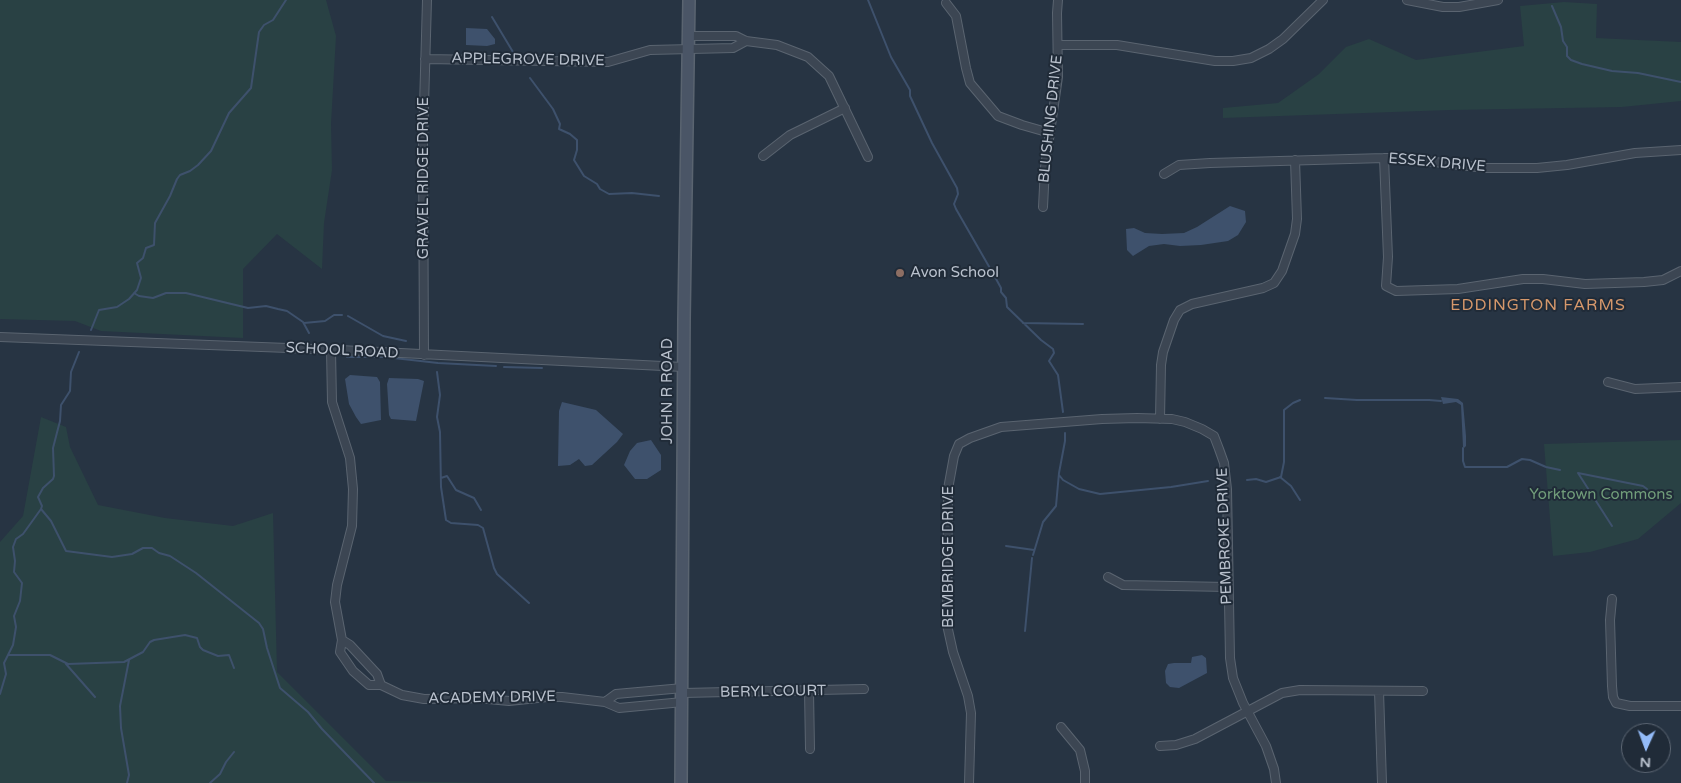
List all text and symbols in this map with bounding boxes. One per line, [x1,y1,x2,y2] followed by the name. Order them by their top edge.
[451,50,605,70] street label: APPLEGROVE DRIVE
[1035,54,1067,184] street label: BLUSHING DRIVE
[415,97,433,259] street label: GRAVEL RIDGE DRIVE
[1388,150,1486,176] street label: ESSEX DRIVE
[910,264,999,282] place label: Avon School
[894,267,906,279] marker: Avon School
[1448,296,1628,316] district label: EDDINGTON FARMS
[659,338,677,444] street label: JOHN R ROAD
[285,339,399,363] street label: SCHOOL ROAD
[1214,467,1236,605] street label: PEMBROKE DRIVE
[940,486,958,628] street label: BEMBRIDGE DRIVE
[1529,486,1673,504] park label: Yorktown Commons
[720,682,826,702] street label: BERYL COURT
[428,688,556,708] street label: ACADEMY DRIVE
[1621,723,1671,773] north arrow
[1640,754,1651,771] text: N

